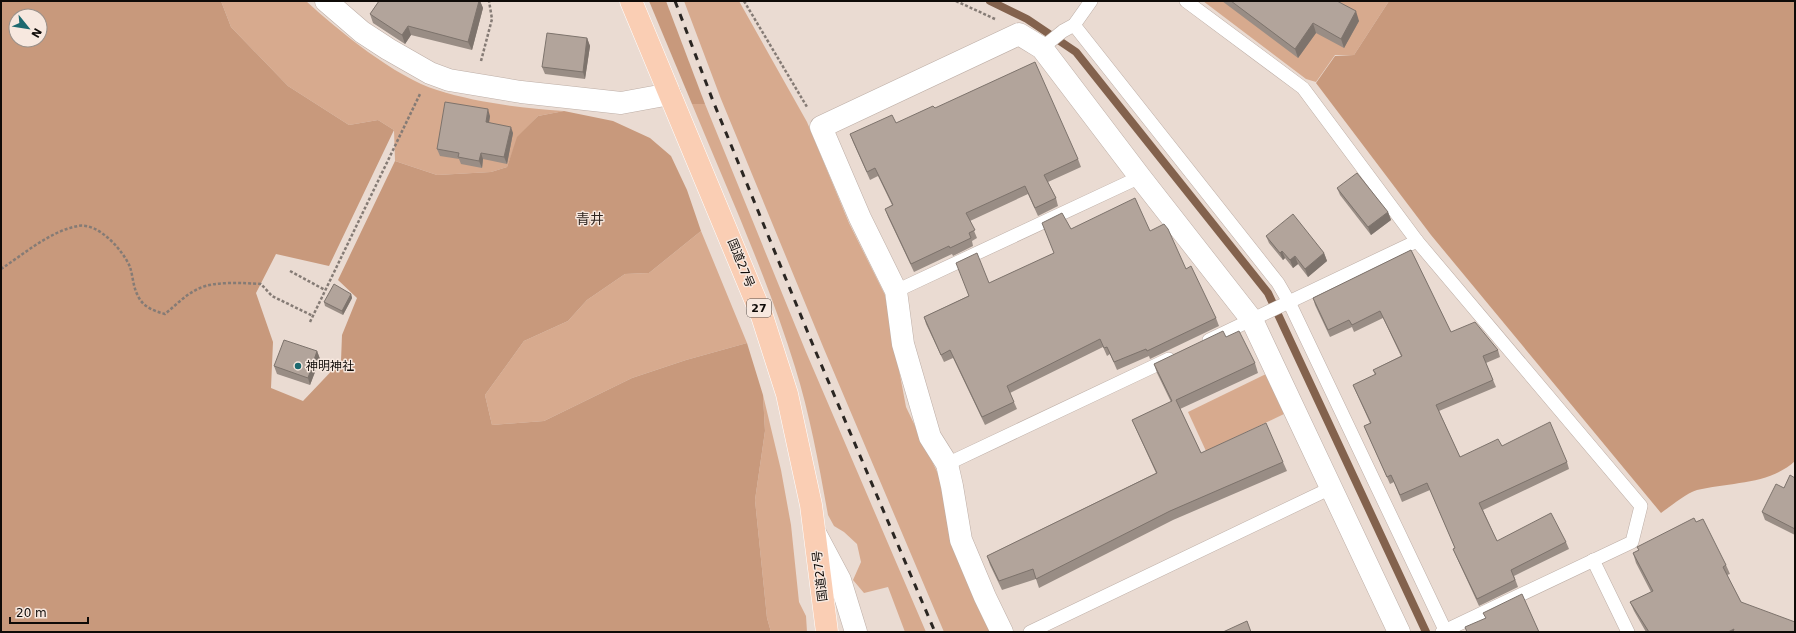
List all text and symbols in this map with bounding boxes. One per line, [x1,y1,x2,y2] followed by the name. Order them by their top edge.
[8,8,48,48] north arrow
[28,26,44,40] text: N
[576,211,604,227] district label: 青井
[725,237,757,289] street label: 国道27号
[747,299,771,317] road number: 27
[306,359,354,373] place label: 神明神社
[293,361,303,371] marker: 神明神社
[810,550,830,602] street label: 国道27号
[10,599,88,625] scale bar
[16,606,47,620] text: 20 m

